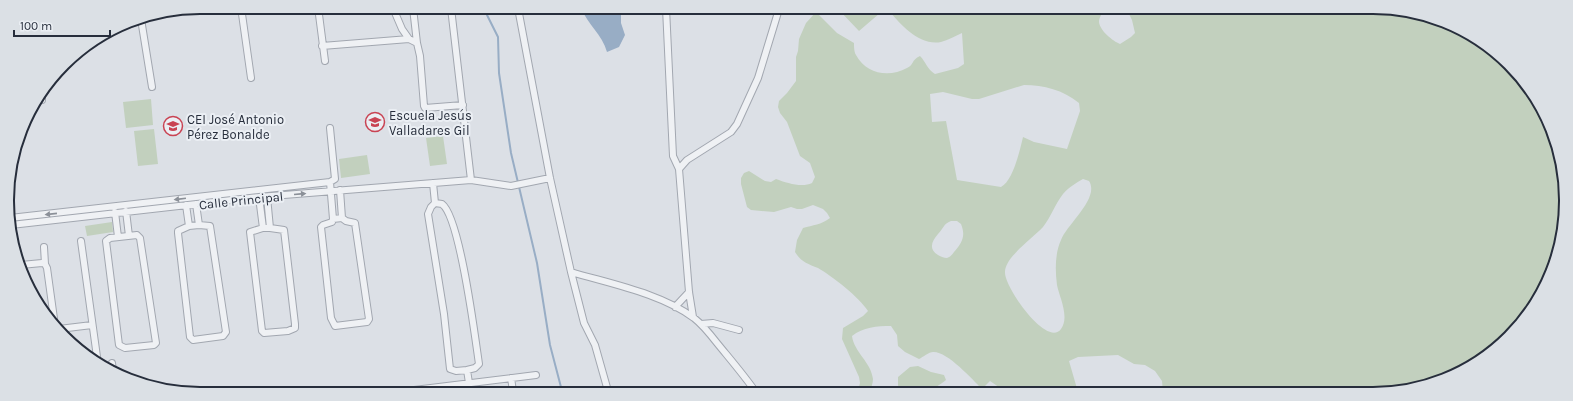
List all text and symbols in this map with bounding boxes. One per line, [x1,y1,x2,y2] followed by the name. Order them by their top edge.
[14,12,110,38] scale bar
[20,19,52,33] text: 100 m
[389,108,472,138] place label: Escuela Jesús Valladares Gil
[364,111,386,133] school or university icon: Escuela Jesús Valladares Gil
[187,112,284,142] place label: CEI José Antonio Pérez Bonalde
[162,115,184,137] school or university icon: CEI José Antonio Pérez Bonalde
[198,189,284,212] street label: Calle Principal
[294,190,306,197] one-way arrow
[174,196,186,202] one-way arrow
[45,211,57,217] one-way arrow

